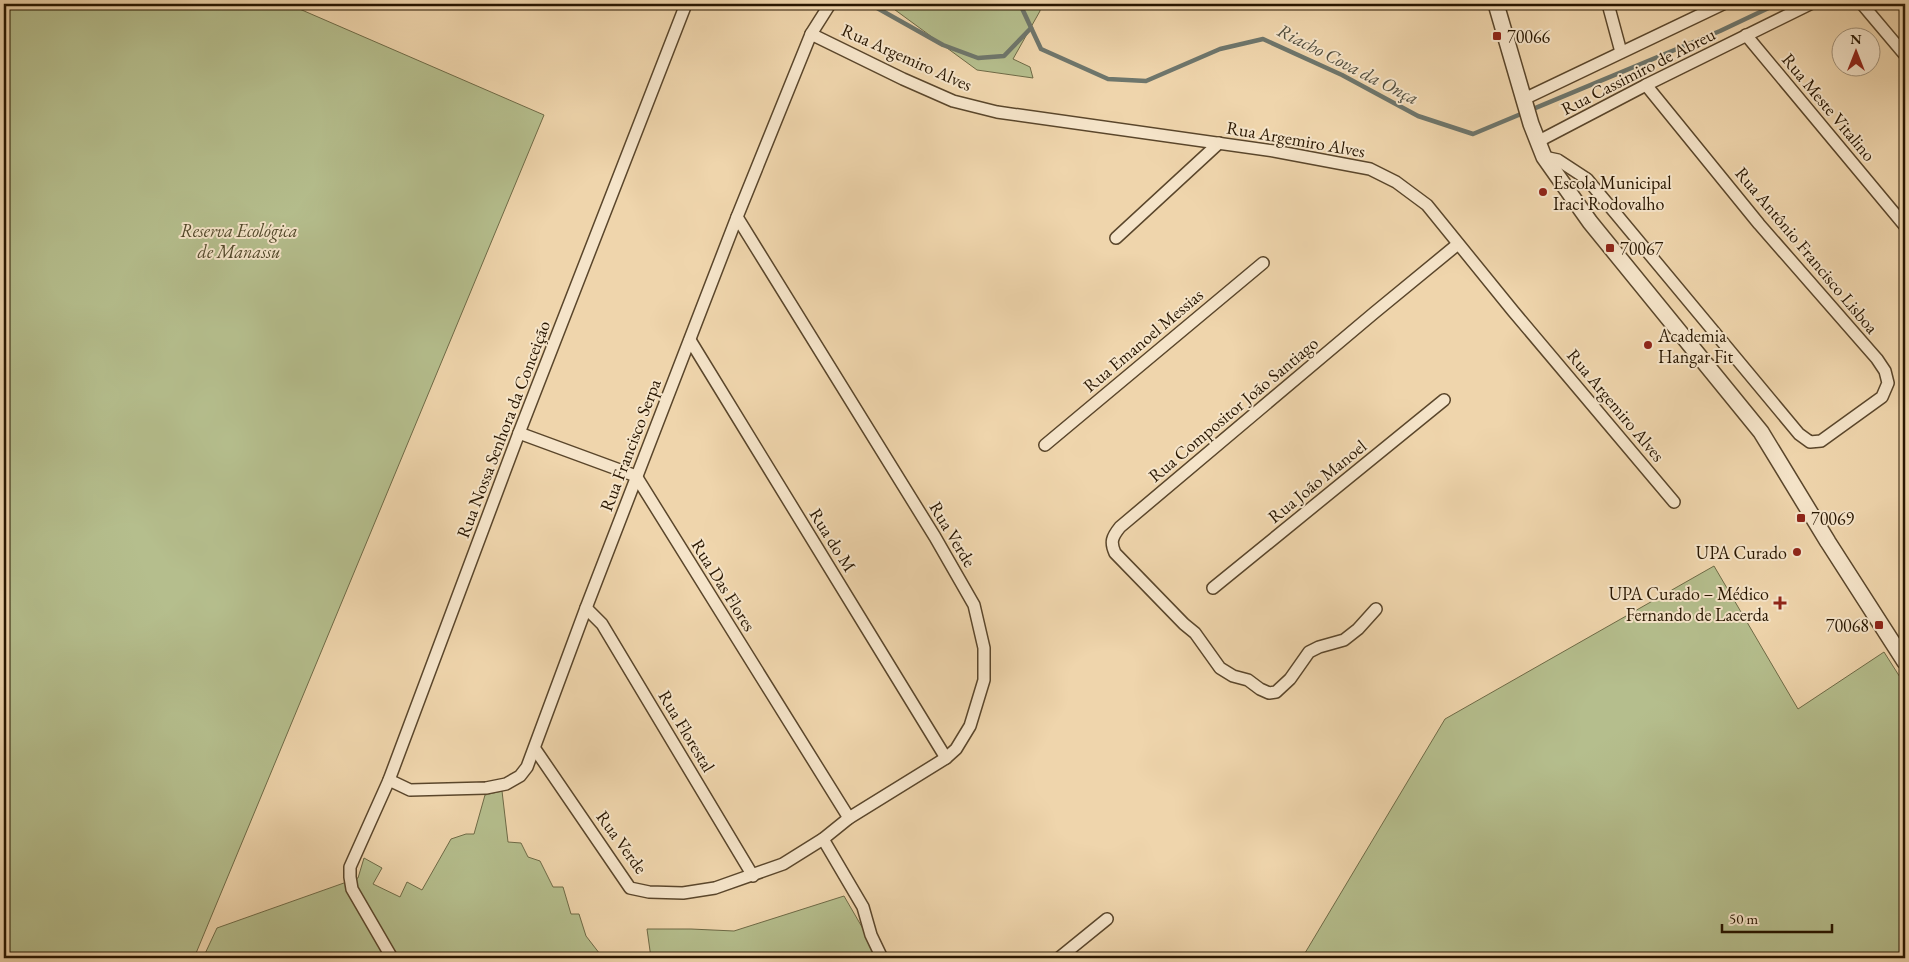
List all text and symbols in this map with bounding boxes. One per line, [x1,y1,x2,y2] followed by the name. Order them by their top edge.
[838,18,976,96] street label: Rua Argemiro Alves
[1273,18,1423,110] water label: Riacho Cova da Onça
[1557,22,1719,120] street label: Rua Cassimiro de Abreu
[1507,25,1551,48] place label: 70066
[1832,28,1882,78] north arrow
[1491,30,1503,42] marker: 70066
[1850,30,1862,48] text: N
[1777,48,1881,166] street label: Rua Meste Vitalino
[1225,115,1367,163] street label: Rua Argemiro Alves
[1730,162,1884,339] street label: Rua Antônio Francisco Lisboa
[1553,171,1672,215] place label: Escola Municipal Iraci Rodovalho
[1537,186,1549,198] marker: Escola Municipal Iraci Rodovalho
[180,219,298,263] park label: Reserva Ecológica de Manassu
[1620,237,1664,260] place label: 70067
[1604,242,1616,254] marker: 70067
[1078,283,1208,397] street label: Rua Emanoel Messias
[451,317,555,541] street label: Rua Nossa Senhora da Conceição
[1657,324,1734,368] place label: Academia Hangar Fit
[1143,331,1323,487] street label: Rua Compositor João Santiago
[1642,339,1654,351] marker: Academia Hangar Fit
[1562,344,1670,466] street label: Rua Argemiro Alves
[594,375,666,514] street label: Rua Francisco Serpa
[1263,434,1371,528] street label: Rua João Manoel
[924,497,982,571] street label: Rua Verde
[804,504,862,576] street label: Rua do M
[1811,507,1855,530] place label: 70069
[1795,512,1807,524] marker: 70069
[687,535,762,636] street label: Rua Das Flores
[1696,541,1787,564] place label: UPA Curado
[1791,546,1803,558] marker: UPA Curado
[1609,582,1770,626] place label: UPA Curado – Médico Fernando de Lacerda
[1773,596,1787,610] marker: UPA Curado – Médico Fernando de Lacerda
[1826,614,1869,637] place label: 70068
[1873,619,1885,631] marker: 70068
[654,686,720,776] street label: Rua Florestal
[591,806,653,878] street label: Rua Verde
[1722,902,1832,934] scale bar
[1729,909,1758,928] text: 50 m

